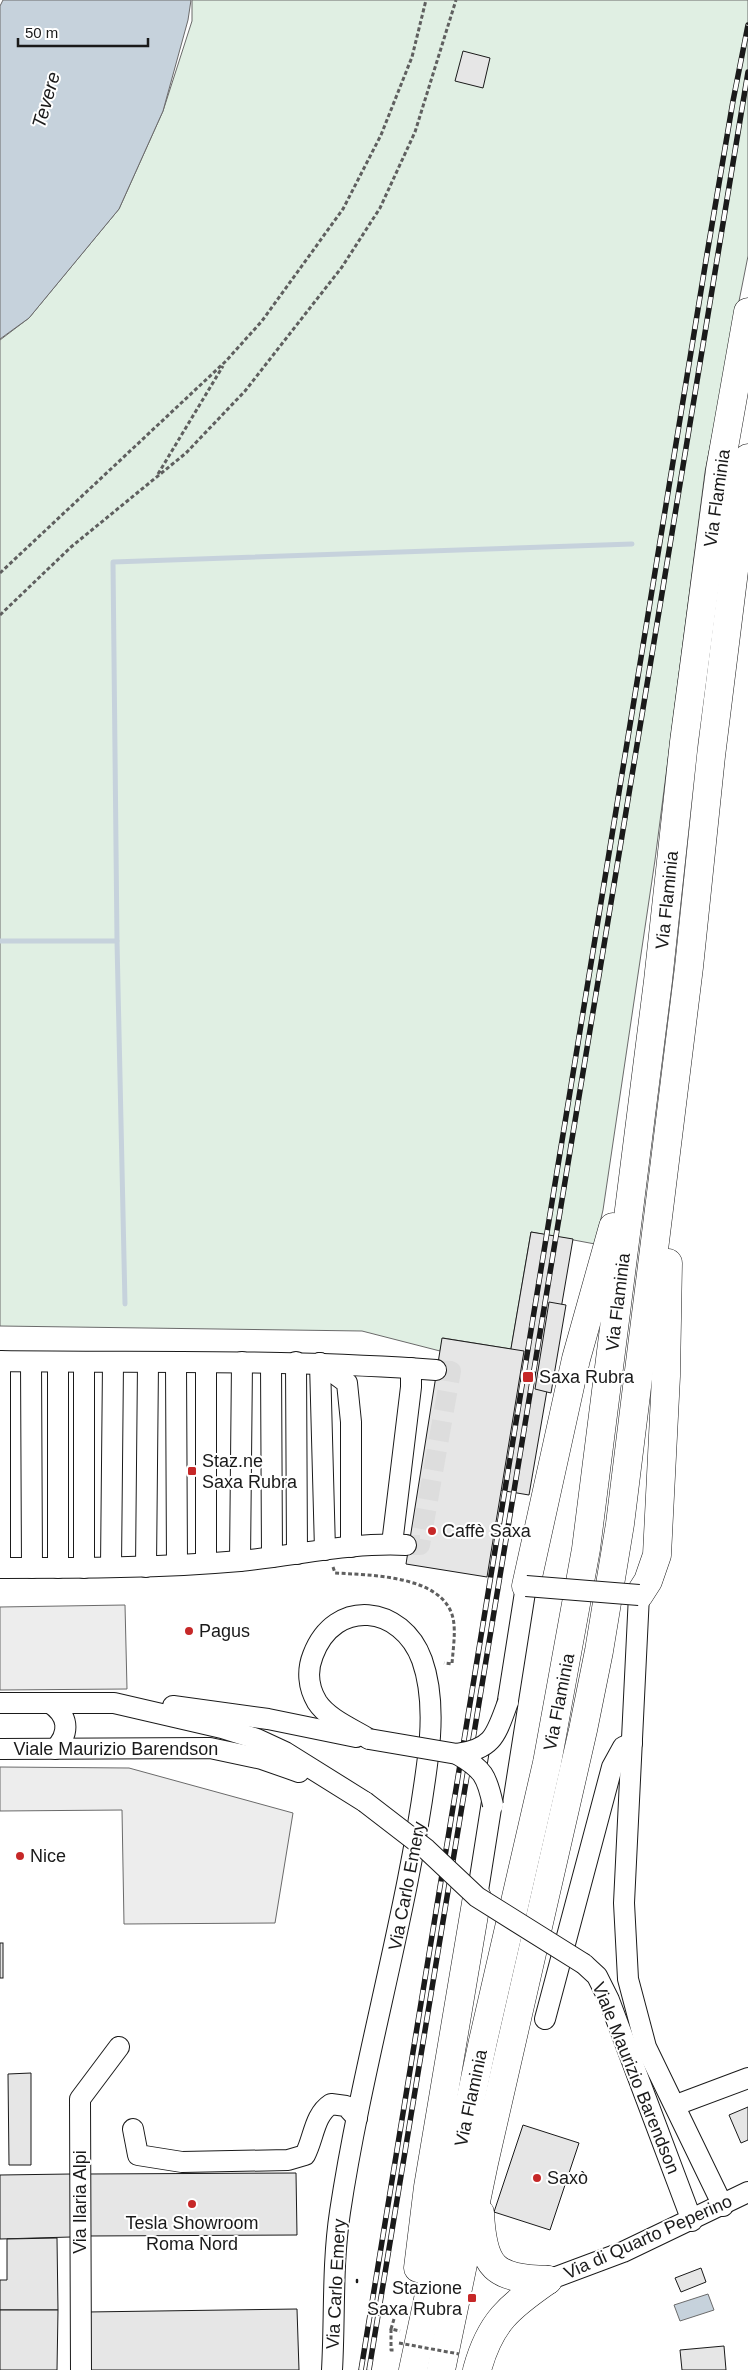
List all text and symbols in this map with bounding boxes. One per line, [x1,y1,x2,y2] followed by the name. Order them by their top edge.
[18,15,148,47] scale bar
[25,24,58,41] text: 50 m
[28,70,64,130] water label: Tevere
[700,447,734,548] street label: Via Flaminia
[652,849,682,950] street label: Via Flaminia
[602,1251,634,1352] street label: Via Flaminia
[539,1367,635,1387] place label: Saxa Rubra
[521,1370,535,1384] marker: Saxa Rubra
[202,1451,298,1492] place label: Staz.ne Saxa Rubra
[186,1465,198,1477] marker: Staz.ne Saxa Rubra
[442,1521,532,1541] place label: Caffè Saxa
[426,1525,438,1537] marker: Caffè Saxa
[199,1621,250,1641] place label: Pagus
[183,1625,195,1637] marker: Pagus
[540,1651,578,1752] street label: Via Flaminia
[14,1739,218,1759] street label: Viale Maurizio Barendson
[385,1820,429,1952] street label: Via Carlo Emery
[30,1846,66,1866] place label: Nice
[14,1850,26,1862] marker: Nice
[588,1979,684,2177] street label: Viale Maurizio Barendson
[451,2047,491,2148] street label: Via Flaminia
[70,2150,90,2254] street label: Via Ilaria Alpi
[547,2168,588,2188] place label: Saxò
[531,2172,543,2184] marker: Saxò
[561,2191,735,2283] street label: Via di Quarto Peperino
[186,2198,198,2210] marker: Tesla Showroom Roma Nord
[125,2213,259,2254] place label: Tesla Showroom Roma Nord
[323,2218,349,2350] street label: Via Carlo Emery
[367,2278,463,2319] place label: Stazione Saxa Rubra
[466,2292,478,2304] marker: Stazione Saxa Rubra

